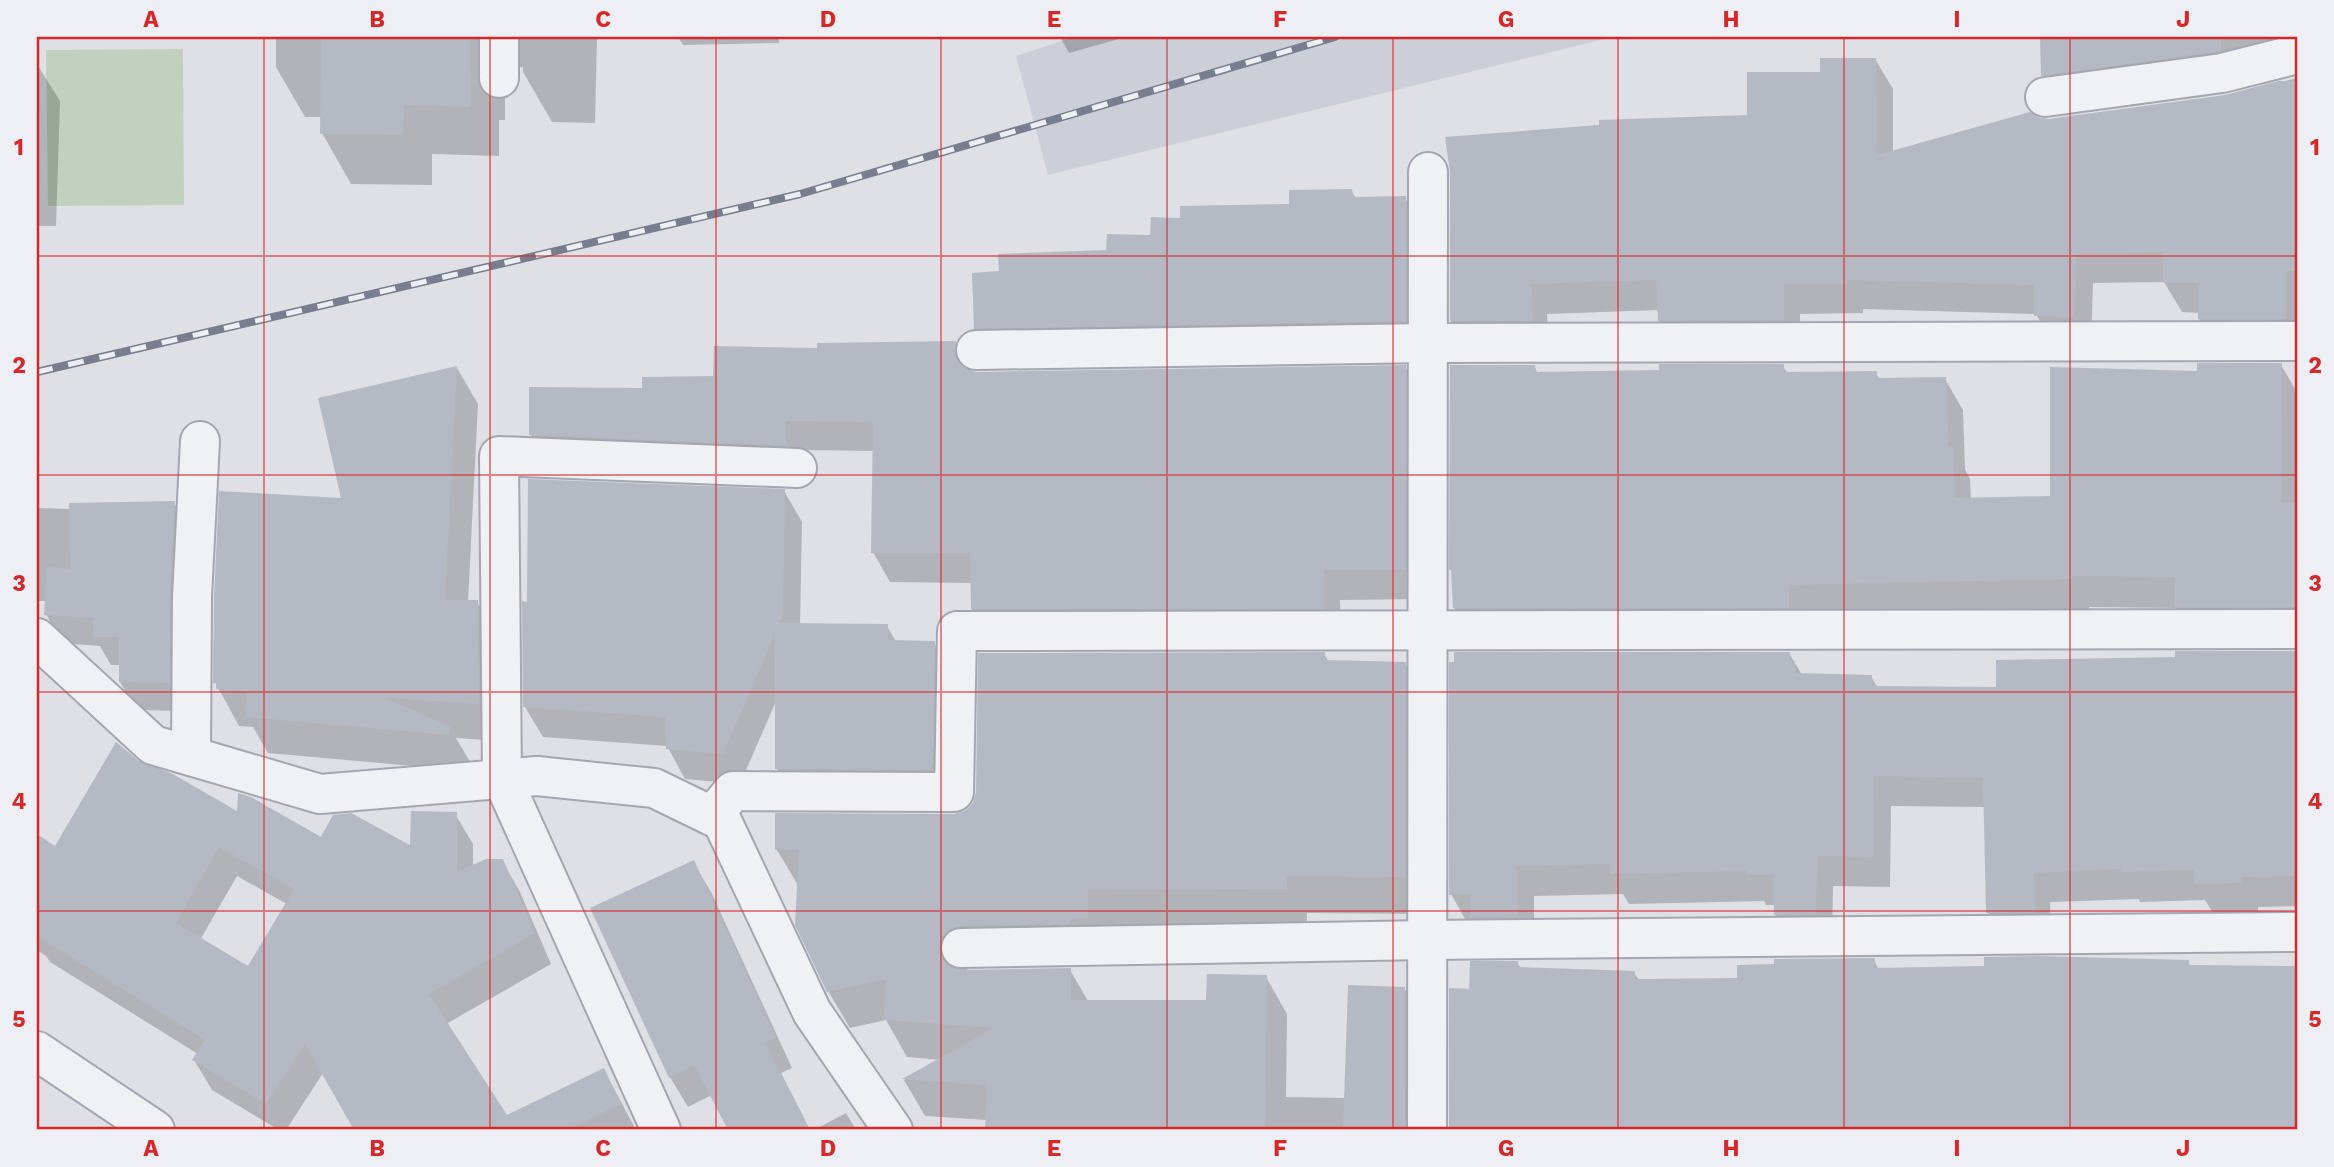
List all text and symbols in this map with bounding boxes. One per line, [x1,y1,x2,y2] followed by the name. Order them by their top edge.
[143,6,159,33] text: A
[369,6,385,33] text: B
[595,6,611,33] text: C
[820,6,836,33] text: D
[1047,6,1061,33] text: E
[1273,6,1287,33] text: F
[1498,6,1514,33] text: G
[1722,6,1740,33] text: H
[1953,6,1961,33] text: I
[2176,6,2190,33] text: J
[14,134,24,161] text: 1
[2310,134,2320,161] text: 1
[12,352,26,379] text: 2
[2308,352,2322,379] text: 2
[12,570,26,597] text: 3
[2308,570,2322,597] text: 3
[12,788,27,815] text: 4
[2308,788,2323,815] text: 4
[12,1006,26,1033] text: 5
[2308,1006,2322,1033] text: 5
[143,1135,159,1162] text: A
[369,1135,385,1162] text: B
[595,1135,611,1162] text: C
[820,1135,836,1162] text: D
[1047,1135,1061,1162] text: E
[1273,1135,1287,1162] text: F
[1498,1135,1514,1162] text: G
[1722,1135,1740,1162] text: H
[1953,1135,1961,1162] text: I
[2176,1135,2190,1162] text: J

